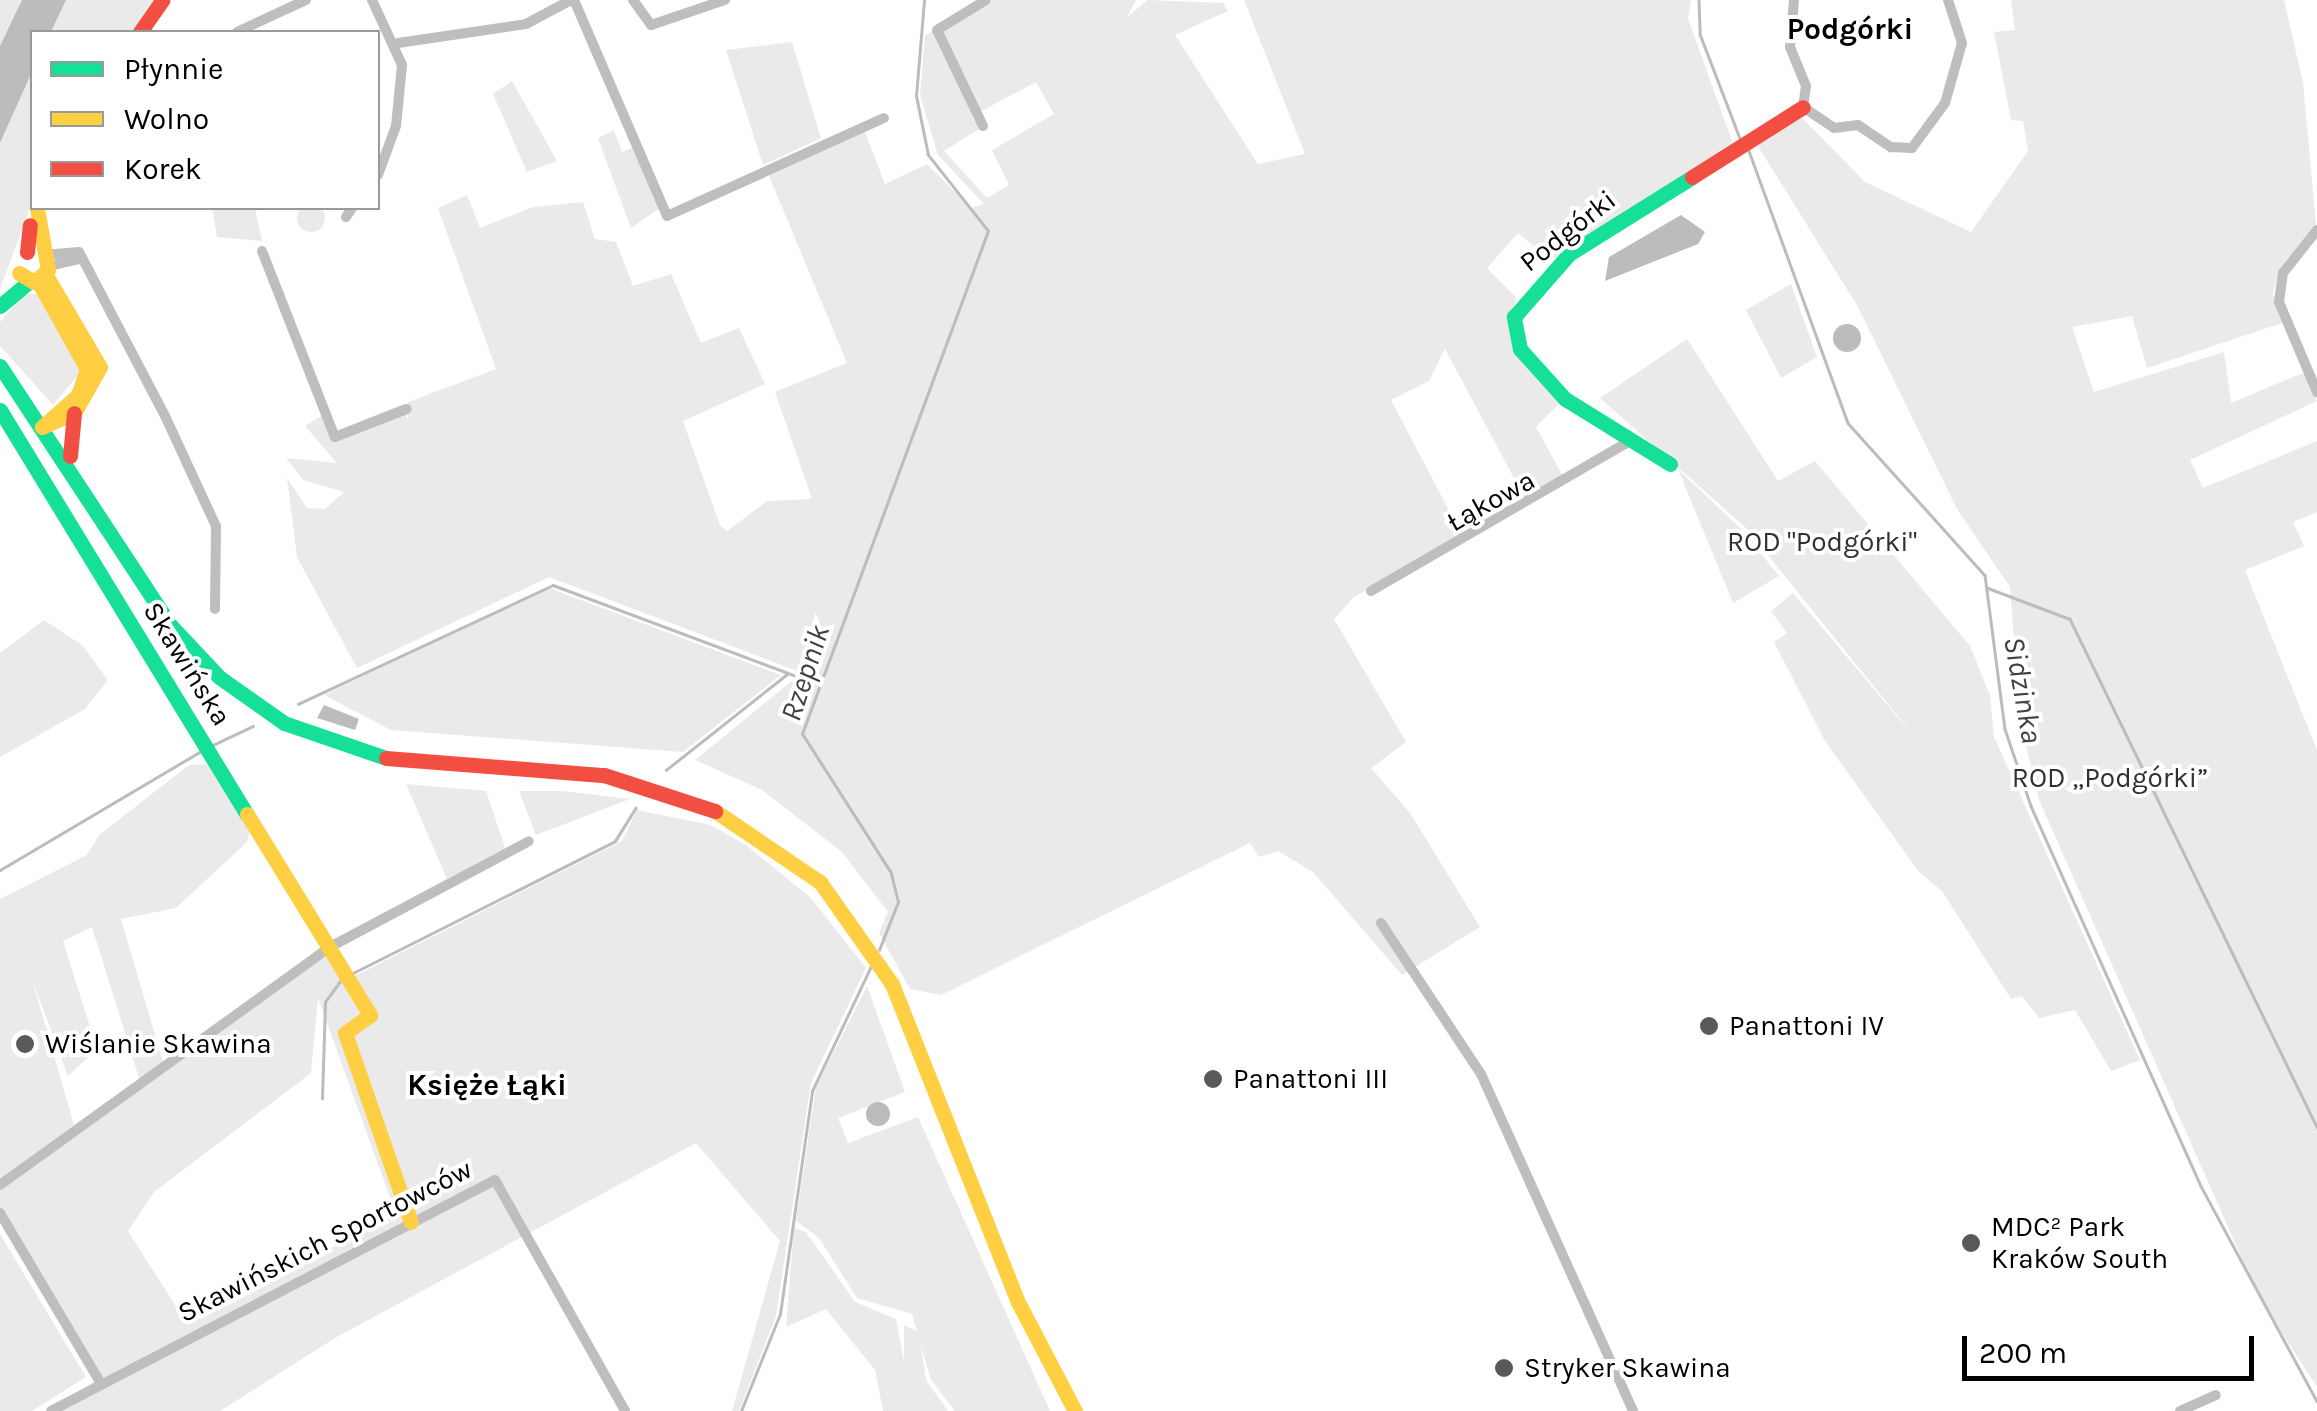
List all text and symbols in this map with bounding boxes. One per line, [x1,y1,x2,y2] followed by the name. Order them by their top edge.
[1787,11,1913,47] district label: Podgórki
[30,30,380,210] legend
[124,51,224,87] text: Płynnie
[124,101,209,137] text: Wolno
[124,151,202,187] text: Korek
[1513,183,1623,279] street label: Podgórki
[1441,463,1541,539] street label: Łąkowa
[1727,525,1917,559] park label: ROD "Podgórki"
[136,596,238,732] street label: Skawińska
[773,620,837,726] water label: Rzepnik
[1996,634,2050,746] water label: Sidzinka
[2012,761,2208,795] park label: ROD „Podgórki”
[1729,1009,1884,1043] place label: Panattoni IV
[1698,1015,1720,1037] marker: Panattoni IV
[45,1027,272,1061] place label: Wiślanie Skawina
[14,1033,36,1055] marker: Wiślanie Skawina
[1233,1062,1388,1096] place label: Panattoni III
[407,1067,567,1103] district label: Księże Łąki
[1202,1068,1224,1090] marker: Panattoni III
[172,1152,478,1330] street label: Skawińskich Sportowców
[1991,1210,2168,1276] place label: MDC² Park Kraków South
[1960,1232,1982,1254] marker: MDC² Park Kraków South
[1967,1316,2260,1378] scale bar
[1979,1335,2067,1371] text: 200 m
[1524,1351,1731,1385] place label: Stryker Skawina
[1493,1357,1515,1379] marker: Stryker Skawina

